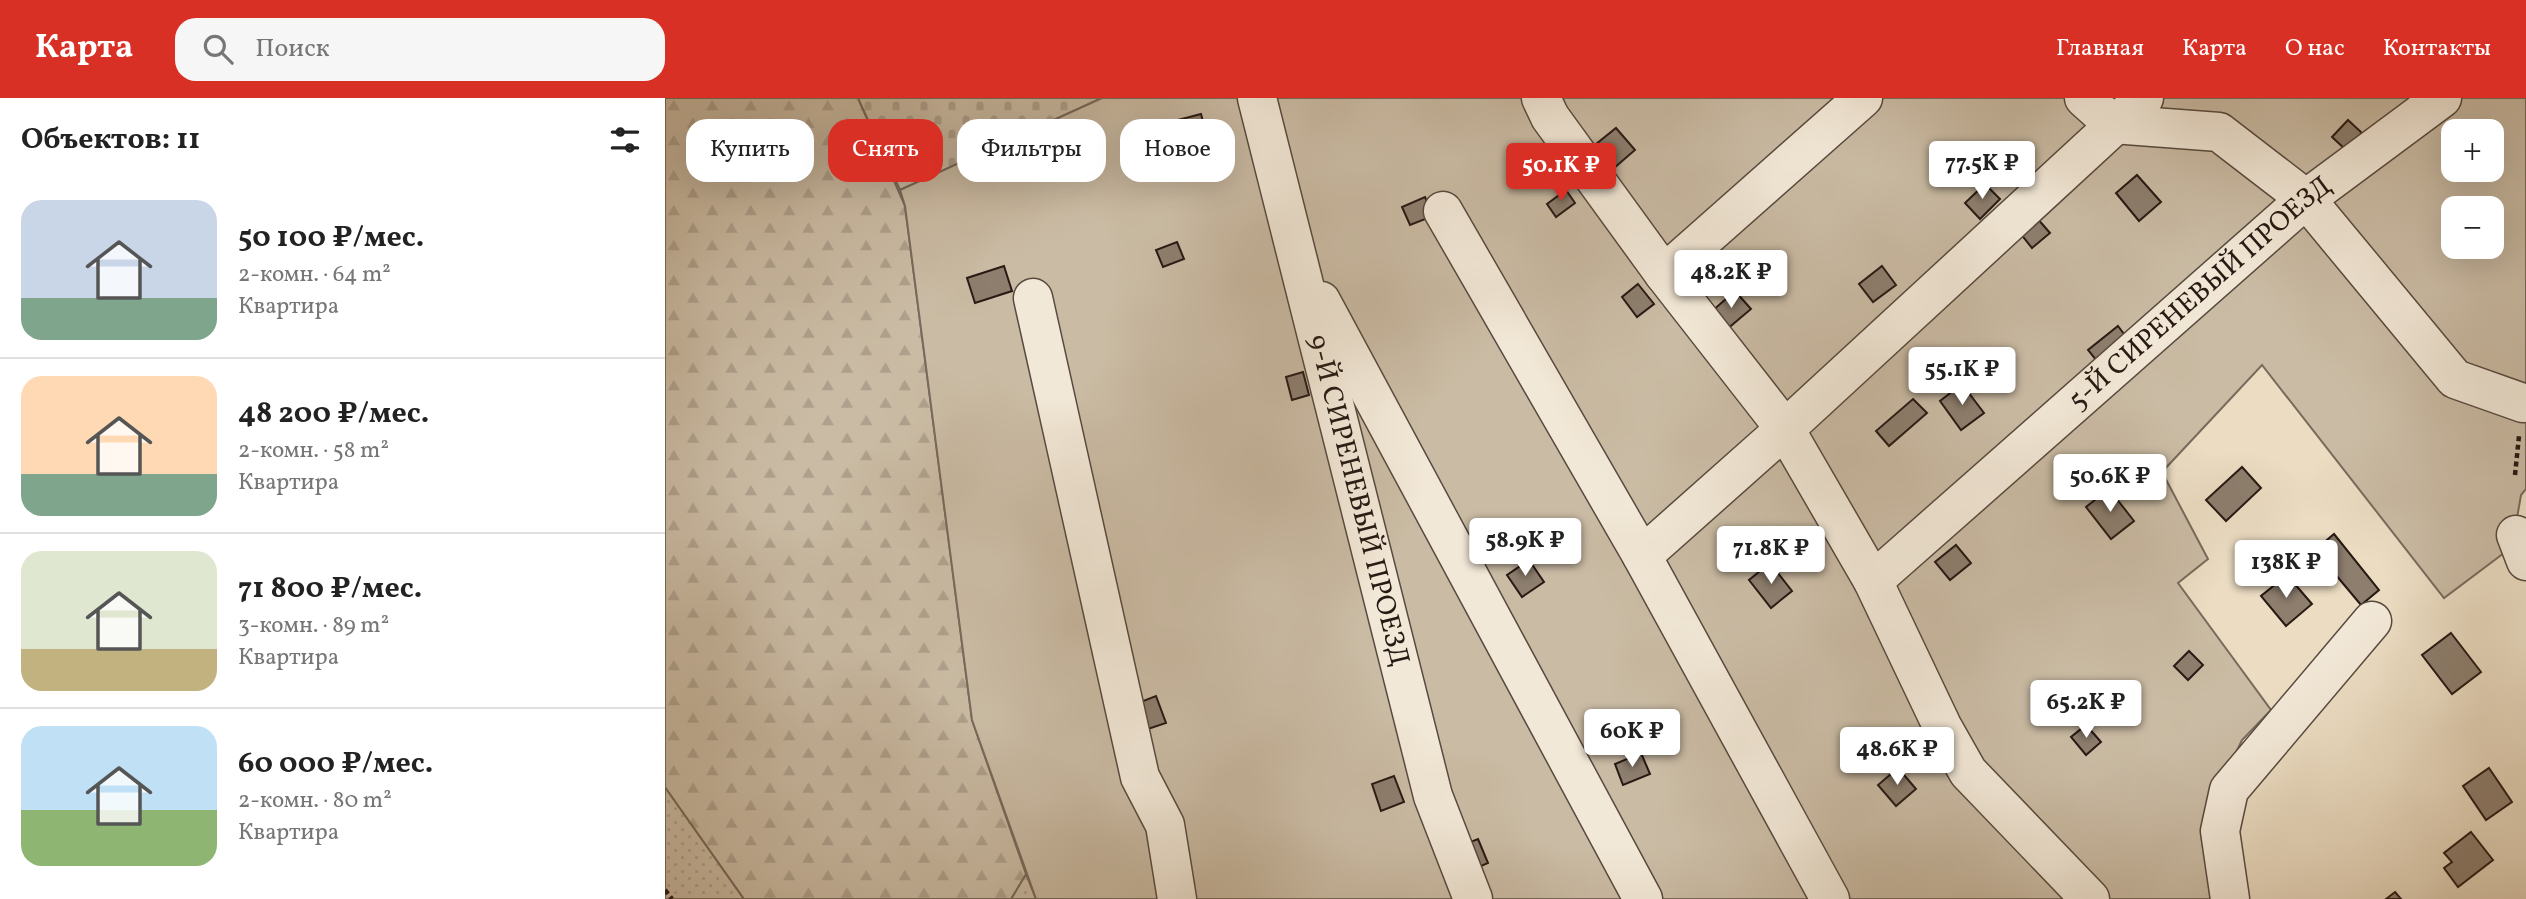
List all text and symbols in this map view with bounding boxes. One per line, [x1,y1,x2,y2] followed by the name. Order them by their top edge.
[175,18,665,81] search box
[35,26,133,72] text: Карта
[199,30,237,68] icon: search
[255,31,330,67] text: Поиск
[2056,32,2144,66] text: Главная
[2182,32,2247,66] text: Карта
[2285,32,2345,66] text: О нас
[2383,32,2491,66] text: Контакты
[21,119,200,161] text: Объектов: 11
[686,119,814,182] chip: Купить
[828,119,943,182] chip: Снять
[957,119,1106,182] chip: Фильтры
[1120,119,1235,182] chip: Новое
[2441,119,2504,259] map controls
[2441,119,2504,182] button: +
[606,121,644,159] icon: filters
[1917,141,2047,201] pin: 77.5K ₽
[1496,144,1626,203] pin: 50.1K ₽
[1945,148,2019,180] text: 77.5K ₽
[1522,150,1600,182] text: 50.1K ₽
[2060,167,2340,419] street label: 5-Й СИРЕНЕВЫЙ ПРОЕЗД
[2441,196,2504,259] button: −
[238,217,424,259] text: 50 100 ₽/мес.
[77,228,161,312] icon: home
[1666,250,1796,310] pin: 48.2K ₽
[1690,257,1772,289] text: 48.2K ₽
[238,259,391,291] text: 2-комн. · 64 m²
[238,291,339,323] text: Квартира
[1298,330,1419,671] street label: 9-Й СИРЕНЕВЫЙ ПРОЕЗД
[1897,348,2027,407] pin: 55.1K ₽
[1925,354,1999,386] text: 55.1K ₽
[238,393,429,435] text: 48 200 ₽/мес.
[77,404,161,488] icon: home
[238,435,389,467] text: 2-комн. · 58 m²
[2045,454,2175,514] pin: 50.6K ₽
[2069,461,2151,493] text: 50.6K ₽
[238,467,339,499] text: Квартира
[1460,518,1590,578] pin: 58.9K ₽
[1485,525,1565,557] text: 58.9K ₽
[1706,526,1836,586] pin: 71.8K ₽
[1733,533,1809,565] text: 71.8K ₽
[2229,540,2343,600] pin: 138K ₽
[2251,547,2321,579] text: 138K ₽
[238,568,422,610] text: 71 800 ₽/мес.
[77,579,161,663] icon: home
[238,610,389,642] text: 3-комн. · 89 m²
[238,642,339,674] text: Квартира
[2021,680,2151,740] pin: 65.2K ₽
[2046,687,2126,719] text: 65.2K ₽
[1583,710,1681,769] pin: 60K ₽
[1600,716,1664,748] text: 60K ₽
[1832,728,1962,787] pin: 48.6K ₽
[1856,734,1938,766] text: 48.6K ₽
[238,743,433,785] text: 60 000 ₽/мес.
[77,754,161,838] icon: home
[238,785,392,817] text: 2-комн. · 80 m²
[238,817,339,849] text: Квартира

